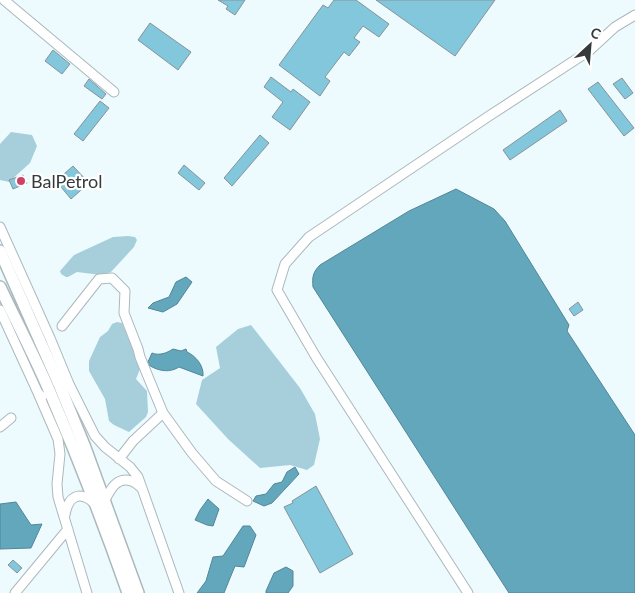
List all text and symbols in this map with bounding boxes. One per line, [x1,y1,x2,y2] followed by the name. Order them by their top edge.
[565,20,615,70] north arrow
[588,23,604,43] text: С
[31,170,102,192] place label: BalPetrol
[15,175,27,187] marker: BalPetrol

